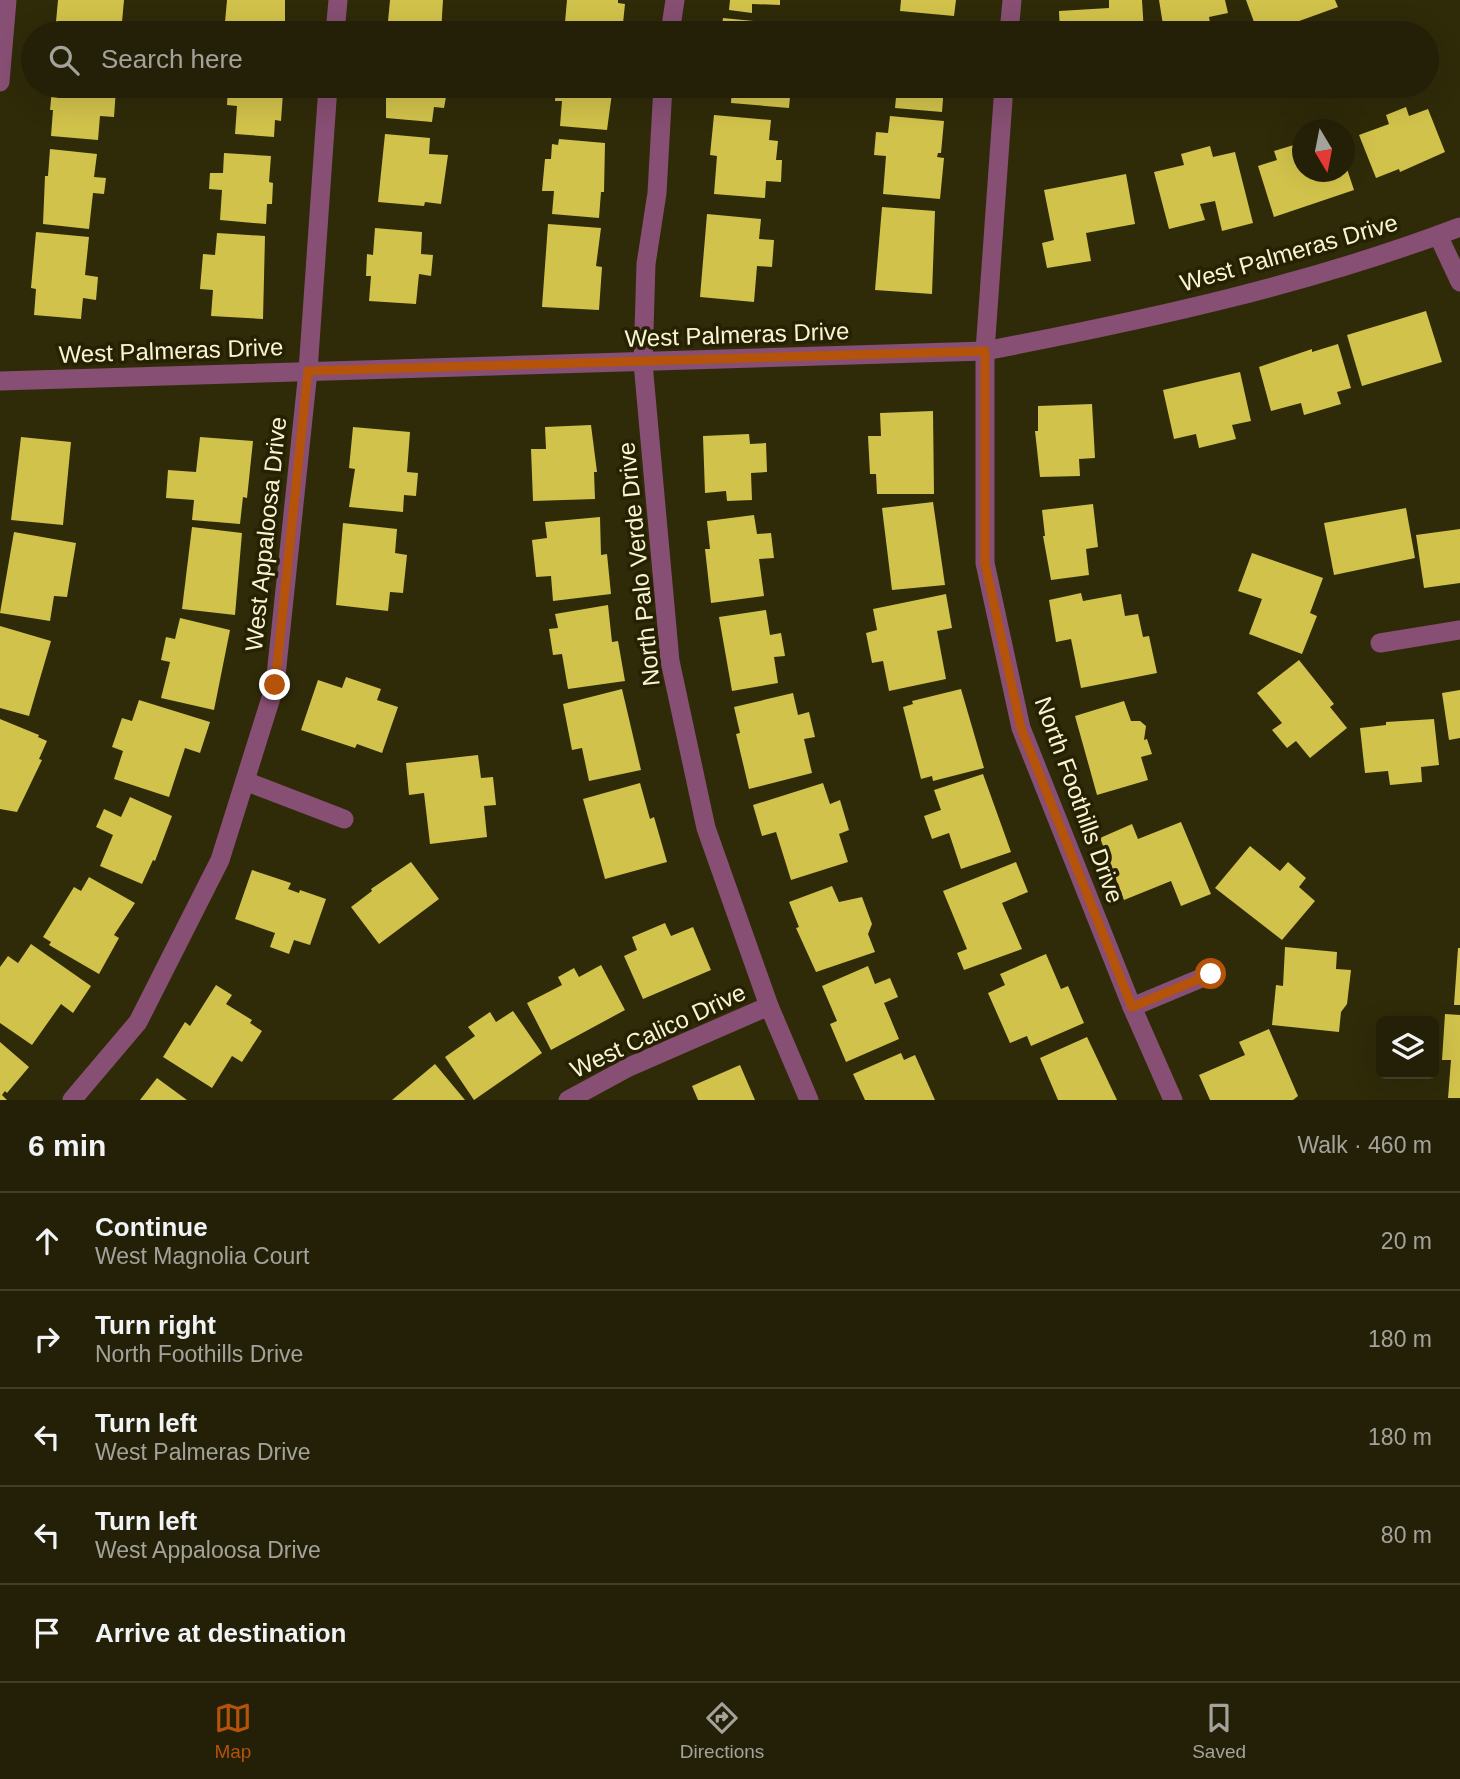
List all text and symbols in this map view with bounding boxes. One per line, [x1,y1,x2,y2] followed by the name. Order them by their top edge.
[21,21,1439,98] search box
[45,41,83,79] icon: search
[101,44,243,74] text: Search here
[1292,119,1355,182] north arrow
[1177,209,1401,296] street label: West Palmeras Drive
[624,317,850,352] street label: West Palmeras Drive
[58,333,284,368] street label: West Palmeras Drive
[240,415,291,653] street label: West Appaloosa Drive
[612,441,665,688] street label: North Palo Verde Drive
[259,669,290,700] route end
[1030,693,1129,907] street label: North Foothills Drive
[1195,958,1226,989] route start
[566,978,750,1083] street label: West Calico Drive
[1376,1016,1439,1079] map controls
[1376,1016,1439,1079] button: layers
[28,1129,106,1162] text: 6 min
[1297,1132,1432,1158] text: Walk · 460 m
[95,1212,208,1242] text: Continue
[28,1222,66,1260] icon: ahead
[1381,1228,1432,1254] text: 20 m
[95,1243,309,1269] text: West Magnolia Court
[95,1310,216,1340] text: Turn right
[28,1320,66,1358] icon: right
[1368,1326,1432,1352] text: 180 m
[95,1341,303,1367] text: North Foothills Drive
[95,1408,197,1438] text: Turn left
[28,1418,66,1456] icon: left
[1368,1424,1432,1450] text: 180 m
[95,1439,311,1465] text: West Palmeras Drive
[95,1506,197,1536] text: Turn left
[28,1516,66,1554] icon: left
[1381,1522,1432,1548] text: 80 m
[95,1537,321,1563] text: West Appaloosa Drive
[28,1614,66,1652] icon: arrive
[95,1618,346,1648] text: Arrive at destination
[214,1699,252,1763] tab: Map
[680,1699,764,1763] tab: Directions
[1192,1699,1246,1763] tab: Saved

